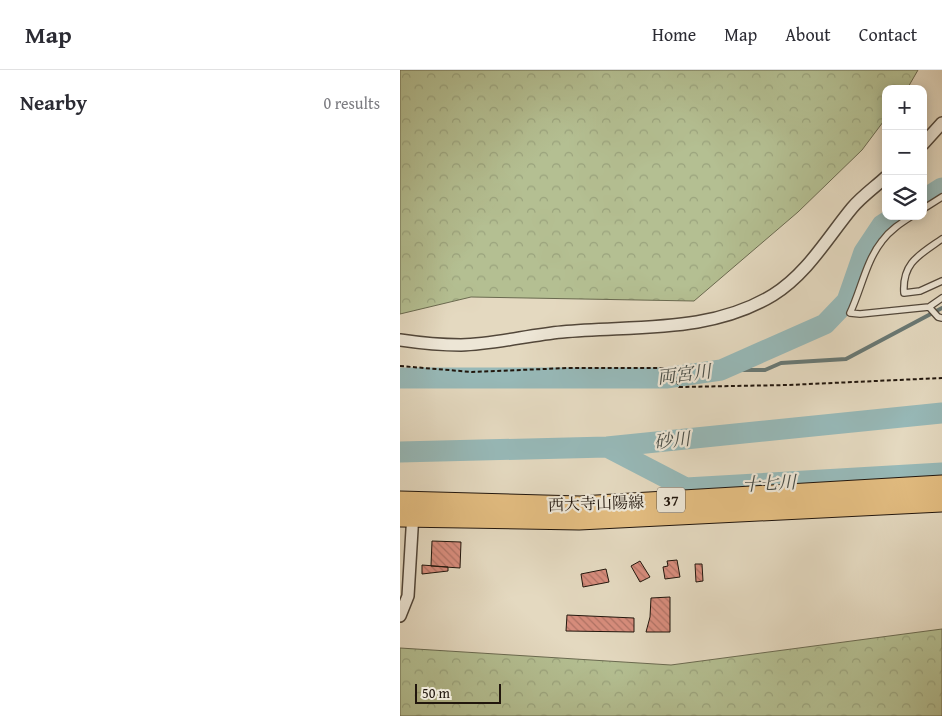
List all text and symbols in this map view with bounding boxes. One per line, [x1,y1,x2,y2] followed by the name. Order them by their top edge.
[25,17,72,52] text: Map
[652,21,696,48] text: Home
[724,21,757,48] text: Map
[785,21,831,48] text: About
[859,21,917,48] text: Contact
[882,85,927,220] map controls
[882,85,927,130] button: +
[20,87,87,118] text: Nearby
[323,91,380,115] text: 0 results
[882,130,927,175] button: −
[882,175,927,220] button: layers
[656,357,714,391] water label: 両宮川
[653,424,693,455] water label: 砂川
[741,468,799,498] water label: 十七川
[657,488,685,512] road number: 37
[548,489,644,517] street label: 西大寺山陽線
[415,681,501,704] scale bar
[422,683,450,703] text: 50 m

